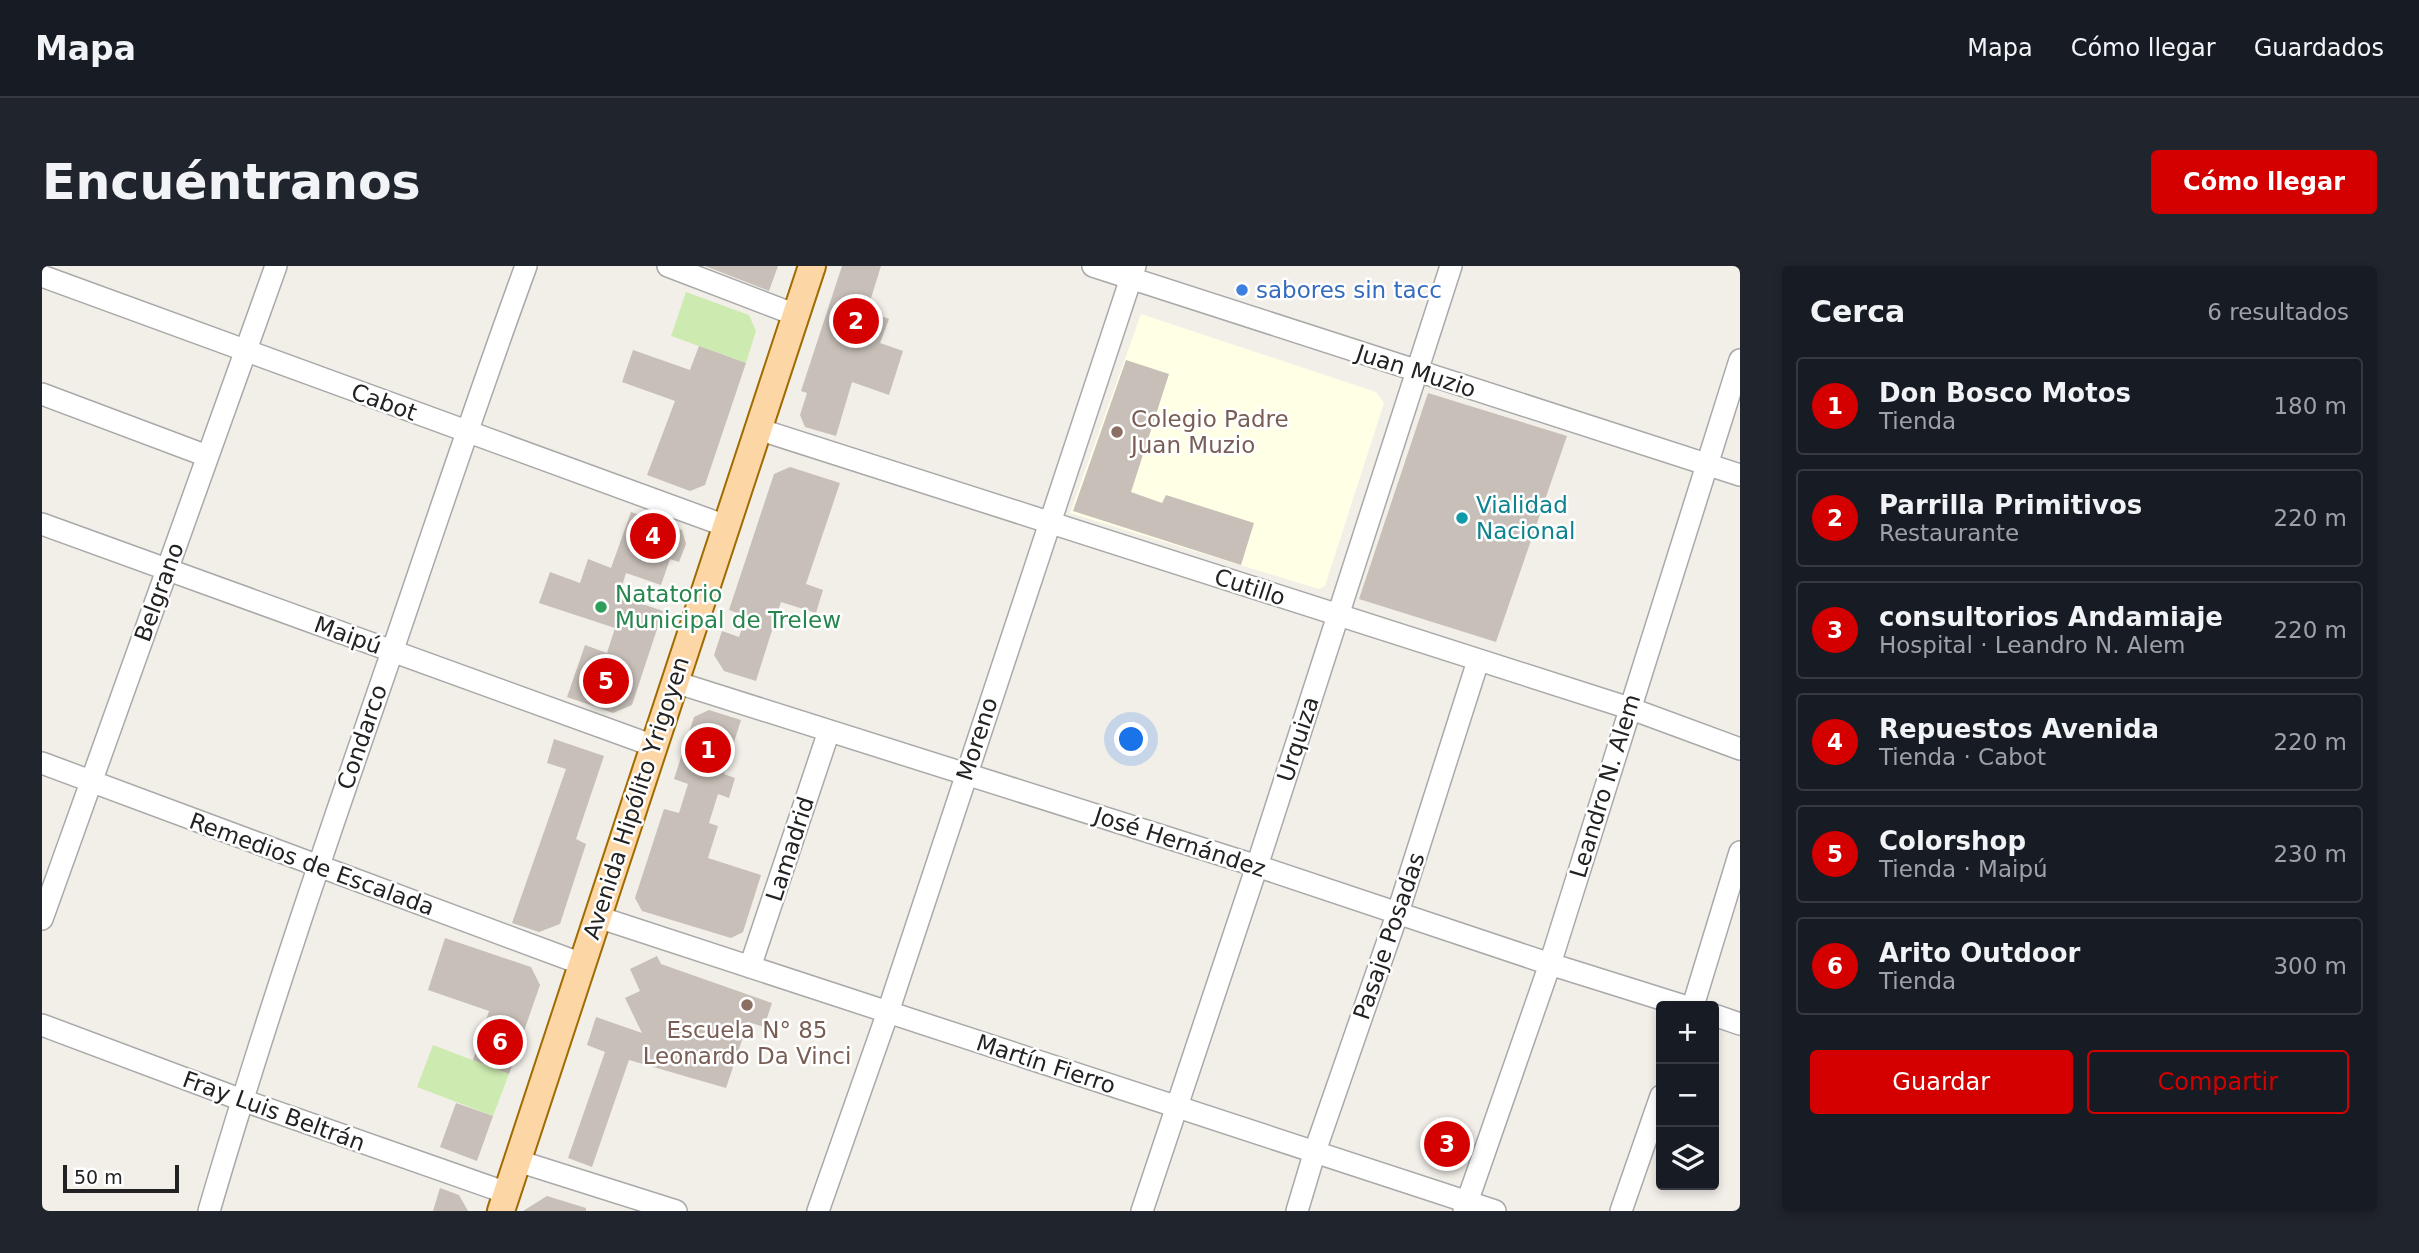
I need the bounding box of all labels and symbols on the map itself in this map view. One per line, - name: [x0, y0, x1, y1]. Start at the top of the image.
- place label: sabores sin tacc: [1256, 277, 1442, 303]
- marker: sabores sin tacc: [1234, 282, 1250, 298]
- pin: 2: [833, 295, 879, 347]
- street label: Juan Muzio: [1351, 339, 1479, 403]
- street label: Cabot: [348, 378, 420, 426]
- place label: Colegio Padre Juan Muzio: [1129, 406, 1289, 458]
- marker: Colegio Padre Juan Muzio: [1109, 424, 1125, 440]
- place label: Vialidad Nacional: [1476, 492, 1575, 544]
- pin: 4: [630, 510, 676, 562]
- marker: Vialidad Nacional: [1454, 510, 1470, 526]
- street label: Belgrano: [129, 539, 189, 645]
- street label: Cutillo: [1211, 563, 1289, 611]
- place label: Natatorio Municipal de Trelew: [615, 581, 841, 633]
- marker: Natatorio Municipal de Trelew: [593, 599, 609, 615]
- street label: Maipú: [311, 611, 385, 659]
- street label: Avenida Hipólito Yrigoyen: [578, 653, 694, 943]
- pin: 5: [583, 655, 629, 707]
- street label: Condarco: [332, 681, 392, 793]
- street label: Leandro N. Alem: [1565, 691, 1645, 881]
- street label: Urquiza: [1272, 693, 1324, 785]
- street label: Moreno: [951, 694, 1003, 784]
- your location: [1114, 722, 1148, 756]
- pin: 1: [685, 724, 731, 776]
- street label: Lamadrid: [761, 793, 819, 905]
- street label: José Hernández: [1089, 801, 1269, 882]
- street label: Remedios de Escalada: [186, 808, 438, 920]
- street label: Pasaje Posadas: [1348, 849, 1430, 1023]
- marker: Escuela N° 85 Leonardo Da Vinci: [739, 997, 755, 1013]
- pin: 6: [477, 1016, 523, 1068]
- place label: Escuela N° 85 Leonardo Da Vinci: [643, 1017, 851, 1069]
- street label: Martín Fierro: [973, 1029, 1119, 1099]
- street label: Fray Luis Beltrán: [179, 1066, 369, 1156]
- pin: 3: [1424, 1118, 1470, 1170]
- scale bar: [63, 1162, 178, 1194]

